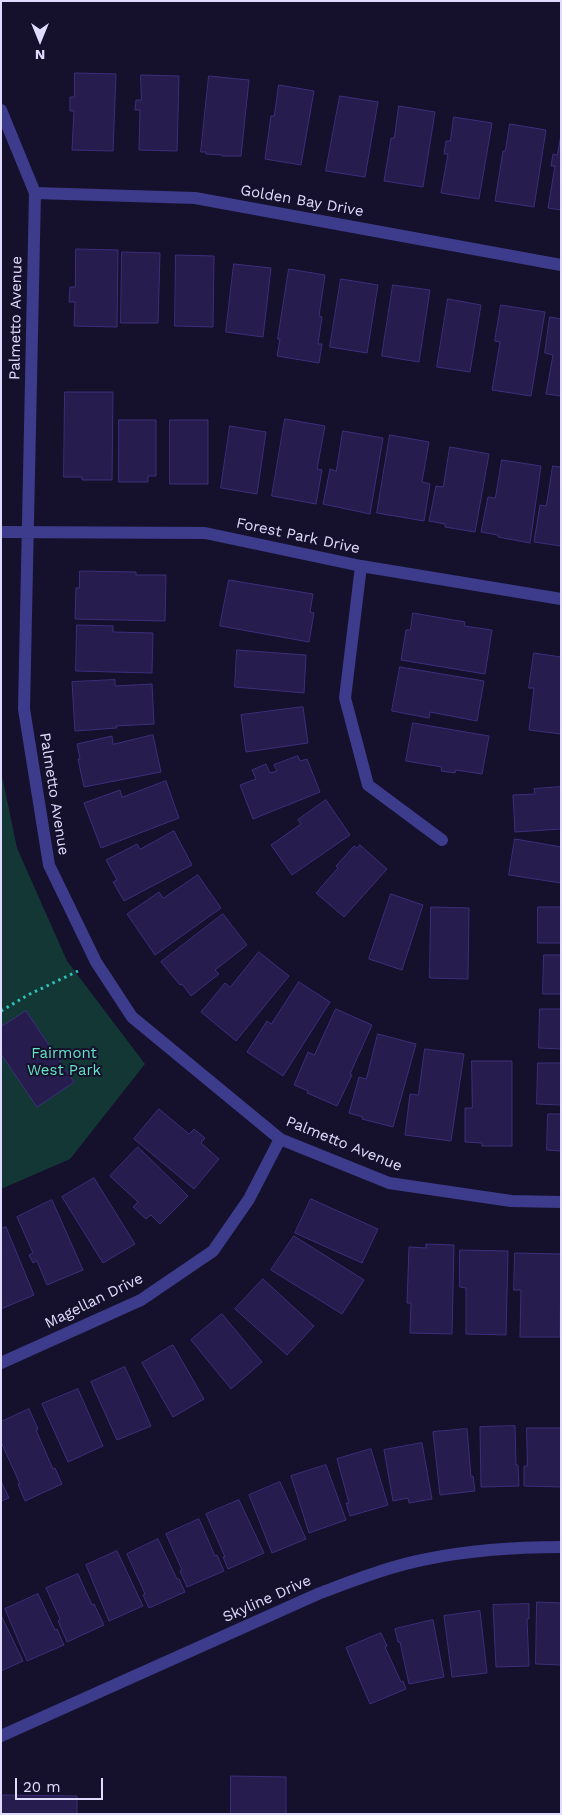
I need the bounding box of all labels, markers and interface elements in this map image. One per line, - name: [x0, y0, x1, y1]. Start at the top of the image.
- north arrow: [15, 15, 65, 65]
- text: N: [35, 47, 45, 63]
- street label: Golden Bay Drive: [239, 181, 365, 221]
- street label: Palmetto Avenue: [6, 256, 26, 380]
- street label: Forest Park Drive: [235, 514, 361, 558]
- street label: Palmetto Avenue: [35, 731, 73, 857]
- park label: Fairmont West Park: [27, 1045, 101, 1080]
- street label: Palmetto Avenue: [283, 1112, 405, 1176]
- street label: Magellan Drive: [42, 1269, 146, 1333]
- street label: Skyline Drive: [220, 1571, 314, 1627]
- scale bar: [18, 1768, 105, 1800]
- text: 20 m: [23, 1778, 61, 1796]

